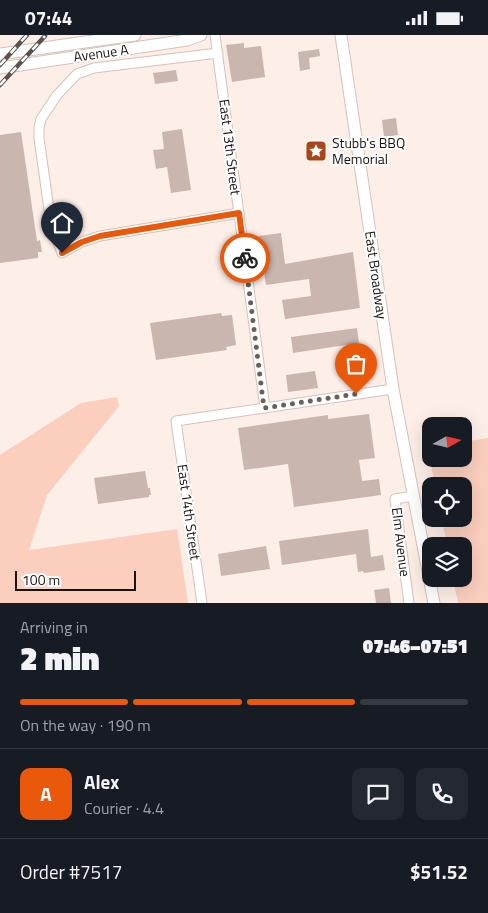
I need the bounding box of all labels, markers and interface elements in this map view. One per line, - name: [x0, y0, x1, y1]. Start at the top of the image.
- text: 07:44: [25, 3, 72, 32]
- street label: Avenue A: [72, 38, 130, 67]
- street label: East 13th Street: [214, 98, 247, 196]
- place label: Stubb's BBQ Memorial: [332, 132, 405, 169]
- place icon: Stubb's BBQ Memorial: [304, 139, 328, 163]
- pin: [41, 202, 83, 253]
- icon: home: [48, 209, 76, 237]
- street label: East Broadway: [360, 230, 393, 321]
- courier: [220, 233, 270, 283]
- icon: bike: [231, 244, 259, 272]
- pin: [335, 343, 377, 394]
- icon: bag: [342, 350, 370, 378]
- north arrow: [422, 417, 472, 467]
- map controls: [422, 417, 472, 587]
- street label: East 14th Street: [172, 463, 207, 561]
- button: locate: [422, 477, 472, 527]
- street label: Elm Avenue: [387, 506, 416, 578]
- button: layers: [422, 537, 472, 587]
- scale bar: [15, 568, 136, 591]
- text: 100 m: [22, 569, 60, 590]
- text: Arriving in: [20, 615, 88, 639]
- text: 07:46–07:51: [363, 631, 468, 660]
- text: 2 min: [20, 634, 100, 682]
- text: On the way · 190 m: [20, 713, 151, 737]
- text: Alex: [84, 767, 119, 796]
- button: chat: [352, 768, 404, 820]
- button: phone: [416, 768, 468, 820]
- text: A: [40, 779, 52, 808]
- text: Courier · 4.4: [84, 796, 164, 820]
- text: Order #7517: [20, 857, 122, 886]
- text: $51.52: [410, 857, 468, 886]

